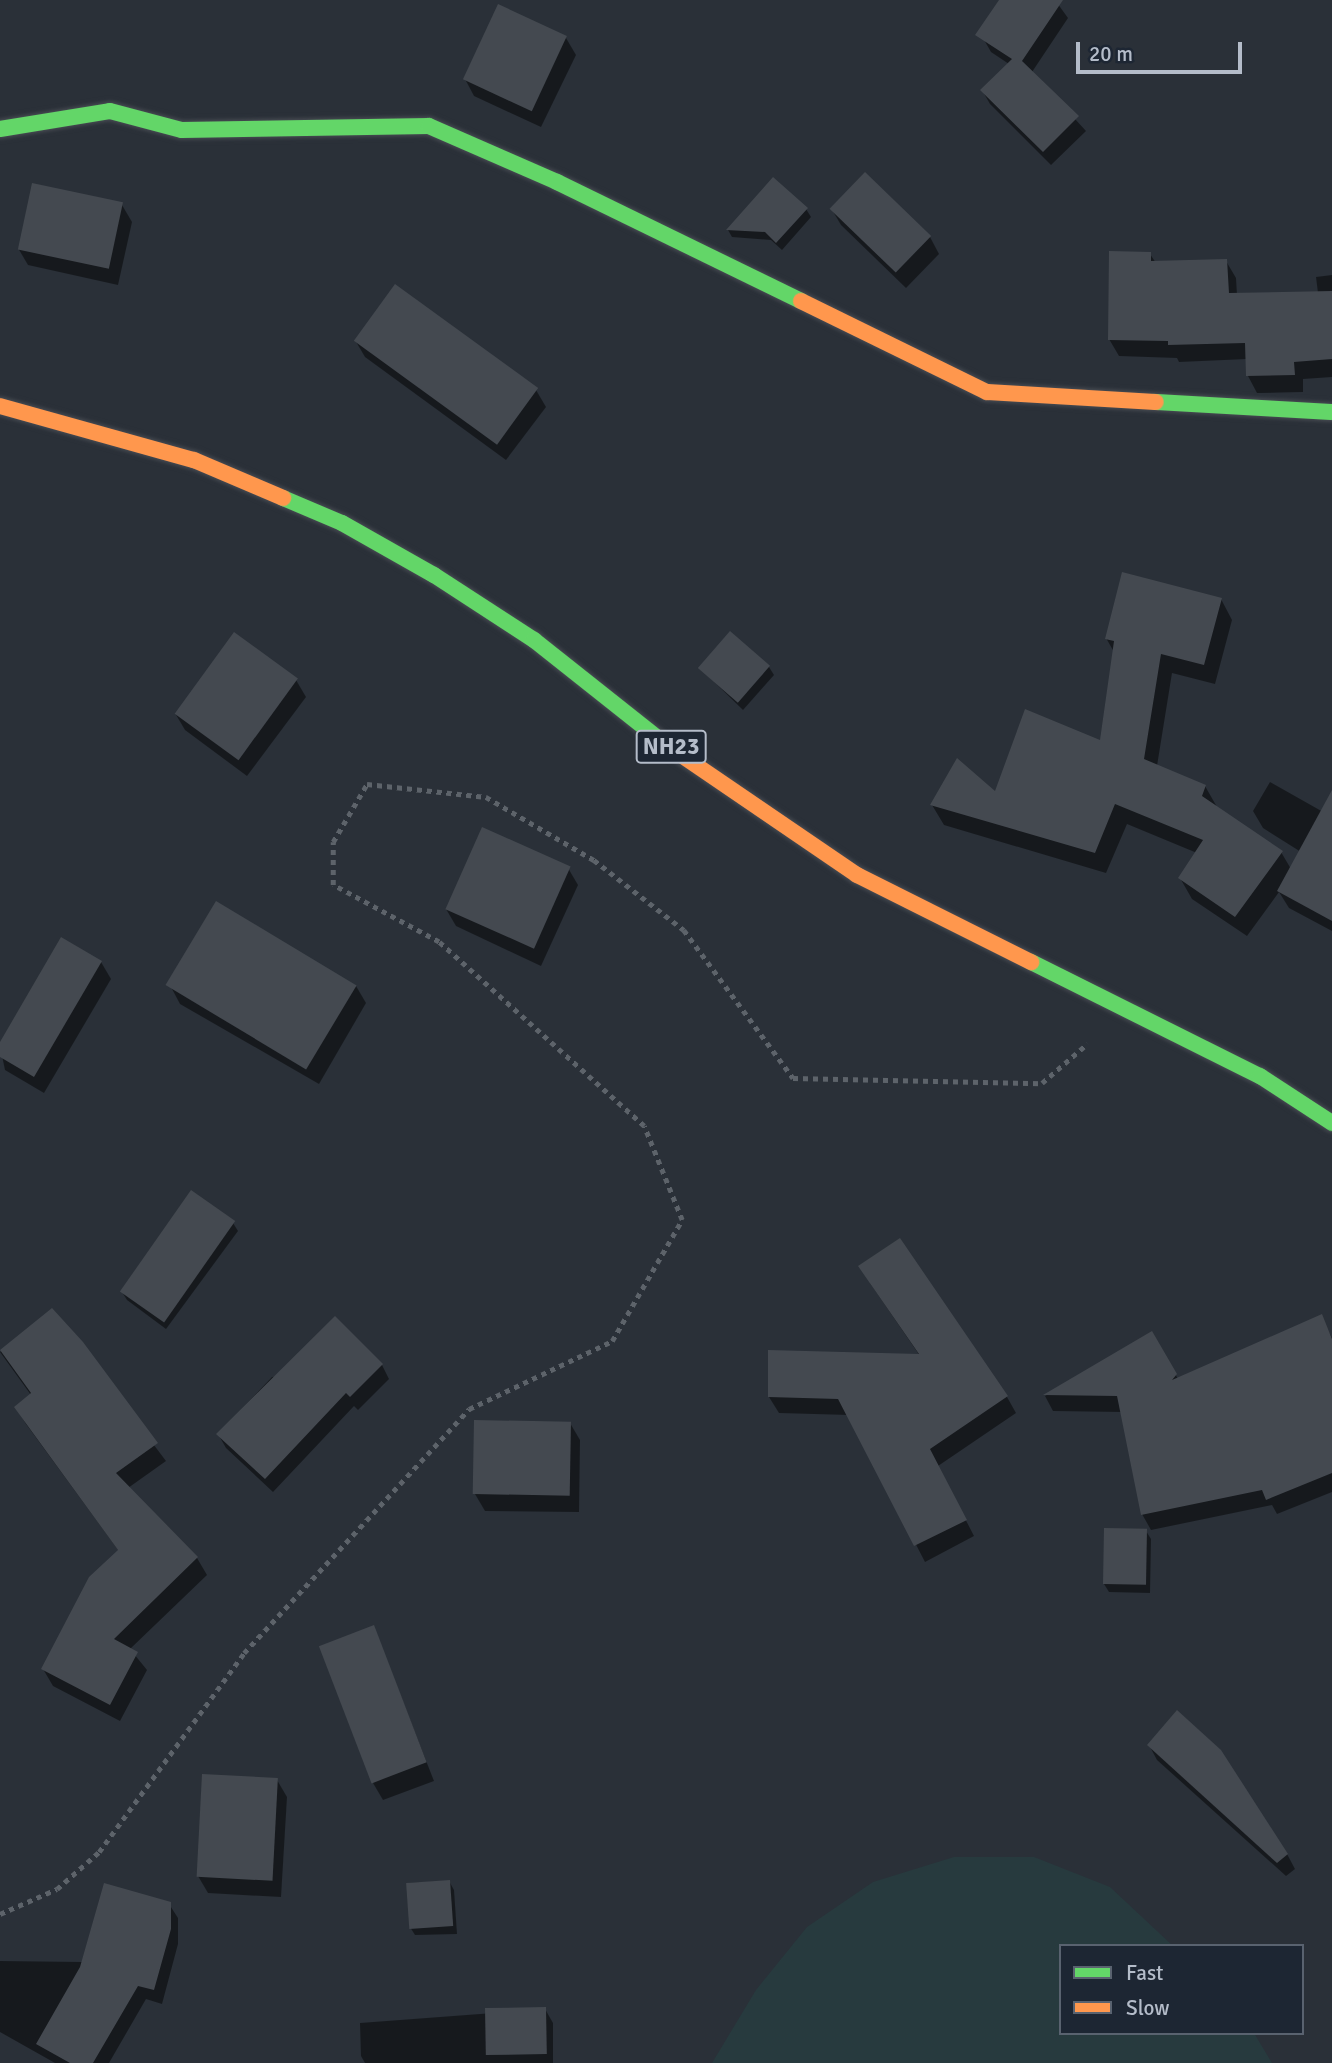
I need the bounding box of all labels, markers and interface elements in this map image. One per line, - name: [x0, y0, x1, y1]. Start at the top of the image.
- scale bar: [1080, 28, 1246, 72]
- text: 20 m: [1089, 41, 1133, 67]
- road number: NH23: [634, 727, 708, 766]
- legend: [1059, 1944, 1304, 2035]
- text: Fast: [1126, 1960, 1163, 1986]
- text: Slow: [1126, 1995, 1170, 2021]

